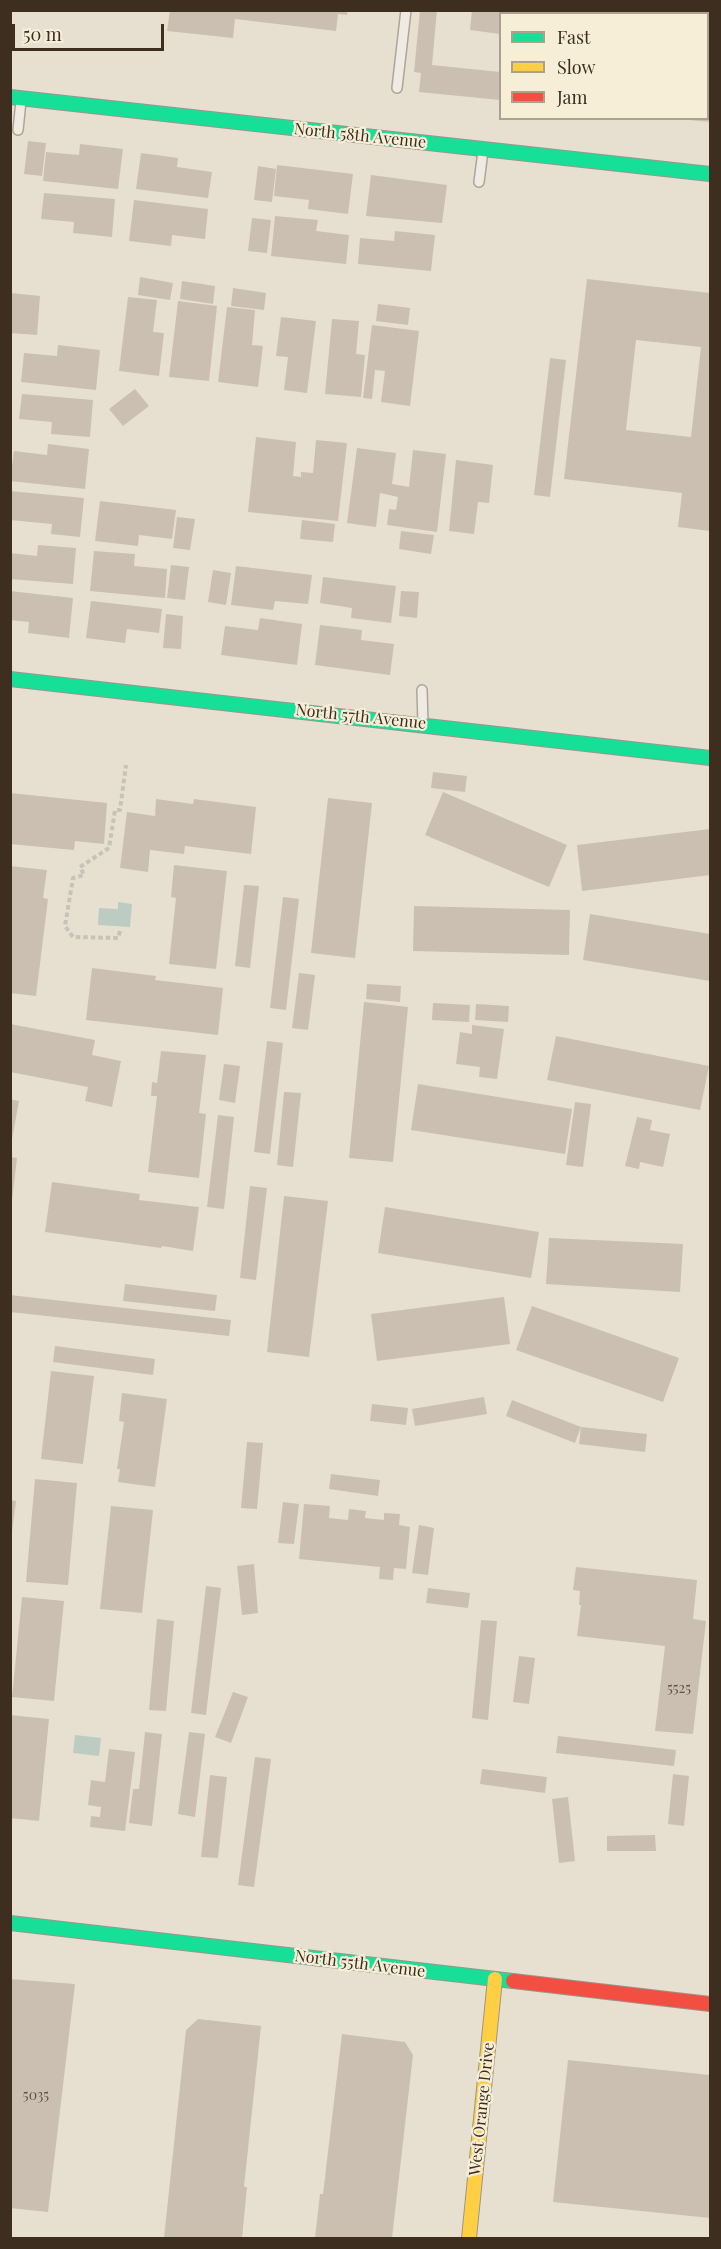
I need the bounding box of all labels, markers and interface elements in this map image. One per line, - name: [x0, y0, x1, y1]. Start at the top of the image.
- scale bar: [15, 12, 166, 50]
- legend: [499, 12, 709, 120]
- text: 50 m: [23, 22, 62, 46]
- text: Fast: [557, 25, 590, 49]
- text: Slow: [557, 55, 595, 79]
- text: Jam: [557, 85, 587, 109]
- street label: North 58th Avenue: [293, 120, 427, 152]
- street label: North 57th Avenue: [295, 701, 427, 733]
- house number: 5525: [667, 1681, 691, 1697]
- street label: North 55th Avenue: [294, 1946, 426, 1982]
- street label: West Orange Drive: [465, 2041, 499, 2177]
- house number: 5035: [23, 2088, 49, 2104]

